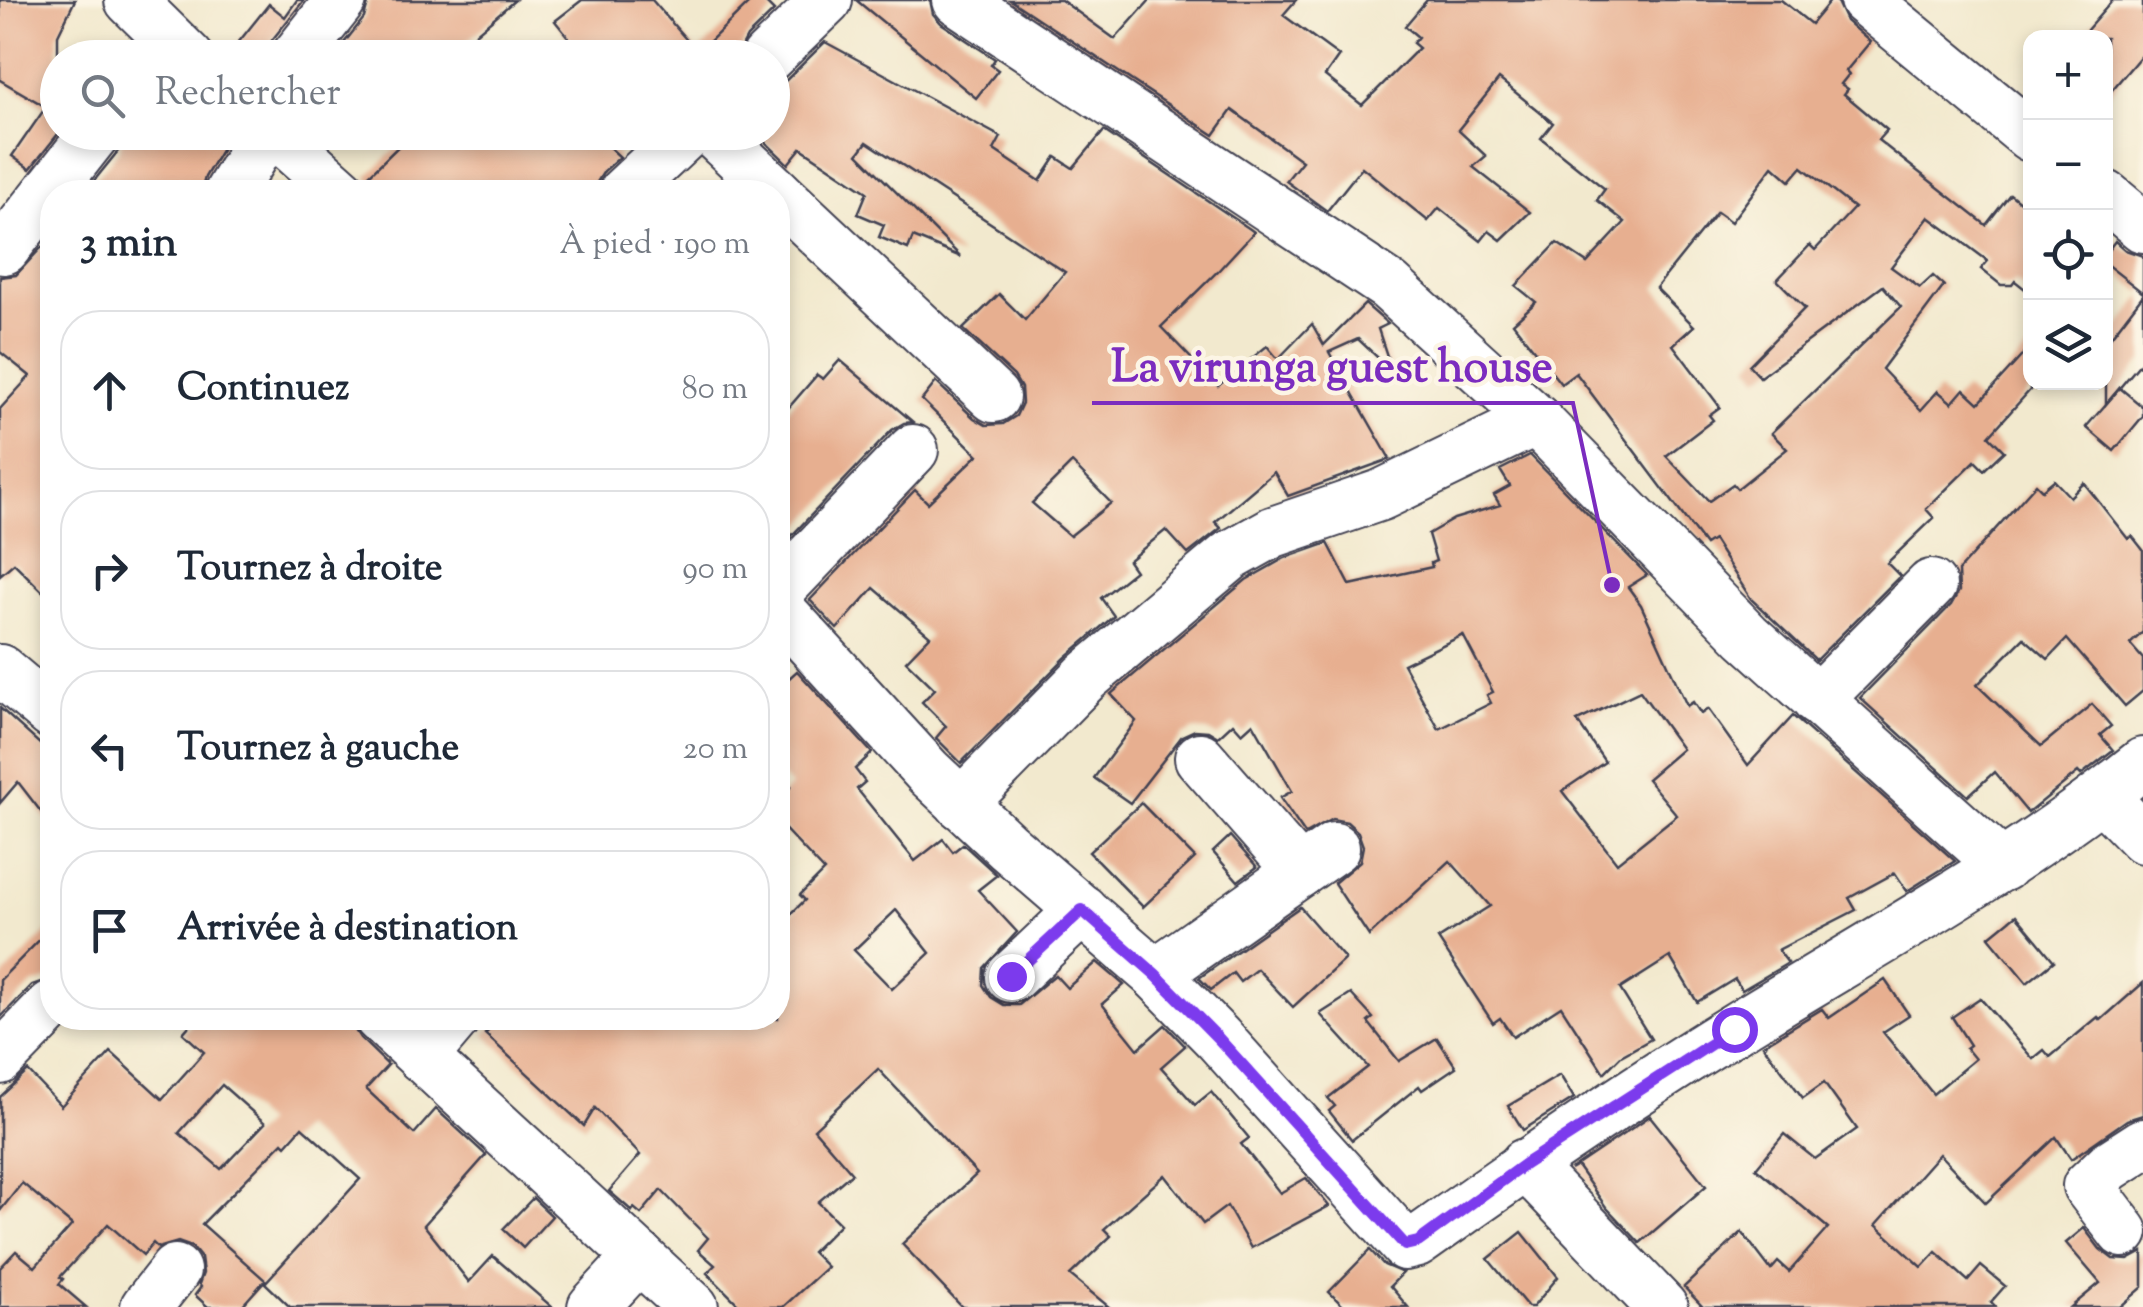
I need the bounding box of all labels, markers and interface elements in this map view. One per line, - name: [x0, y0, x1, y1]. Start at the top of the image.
- map controls: [2023, 30, 2113, 390]
- button: +: [2023, 30, 2113, 120]
- search box: [40, 40, 790, 150]
- icon: search: [75, 68, 130, 123]
- text: Rechercher: [155, 68, 341, 122]
- button: −: [2023, 120, 2113, 210]
- button: locate: [2023, 210, 2113, 300]
- text: 3 min: [80, 215, 177, 275]
- text: À pied · 190 m: [560, 222, 750, 268]
- button: layers: [2023, 300, 2113, 390]
- callout: La virunga guest house: [1092, 328, 1573, 403]
- text: La virunga guest house: [1111, 338, 1553, 403]
- icon: ahead: [82, 363, 137, 418]
- text: Continuez: [177, 363, 349, 417]
- text: 80 m: [682, 367, 748, 413]
- icon: right: [82, 543, 137, 598]
- text: Tournez à droite: [177, 543, 443, 597]
- text: 90 m: [682, 547, 748, 593]
- icon: left: [82, 723, 137, 778]
- text: Tournez à gauche: [177, 723, 459, 777]
- text: 20 m: [683, 727, 748, 773]
- icon: arrive: [82, 903, 137, 958]
- text: Arrivée à destination: [177, 903, 518, 957]
- route end: [989, 954, 1035, 1000]
- route start: [1712, 1007, 1758, 1053]

